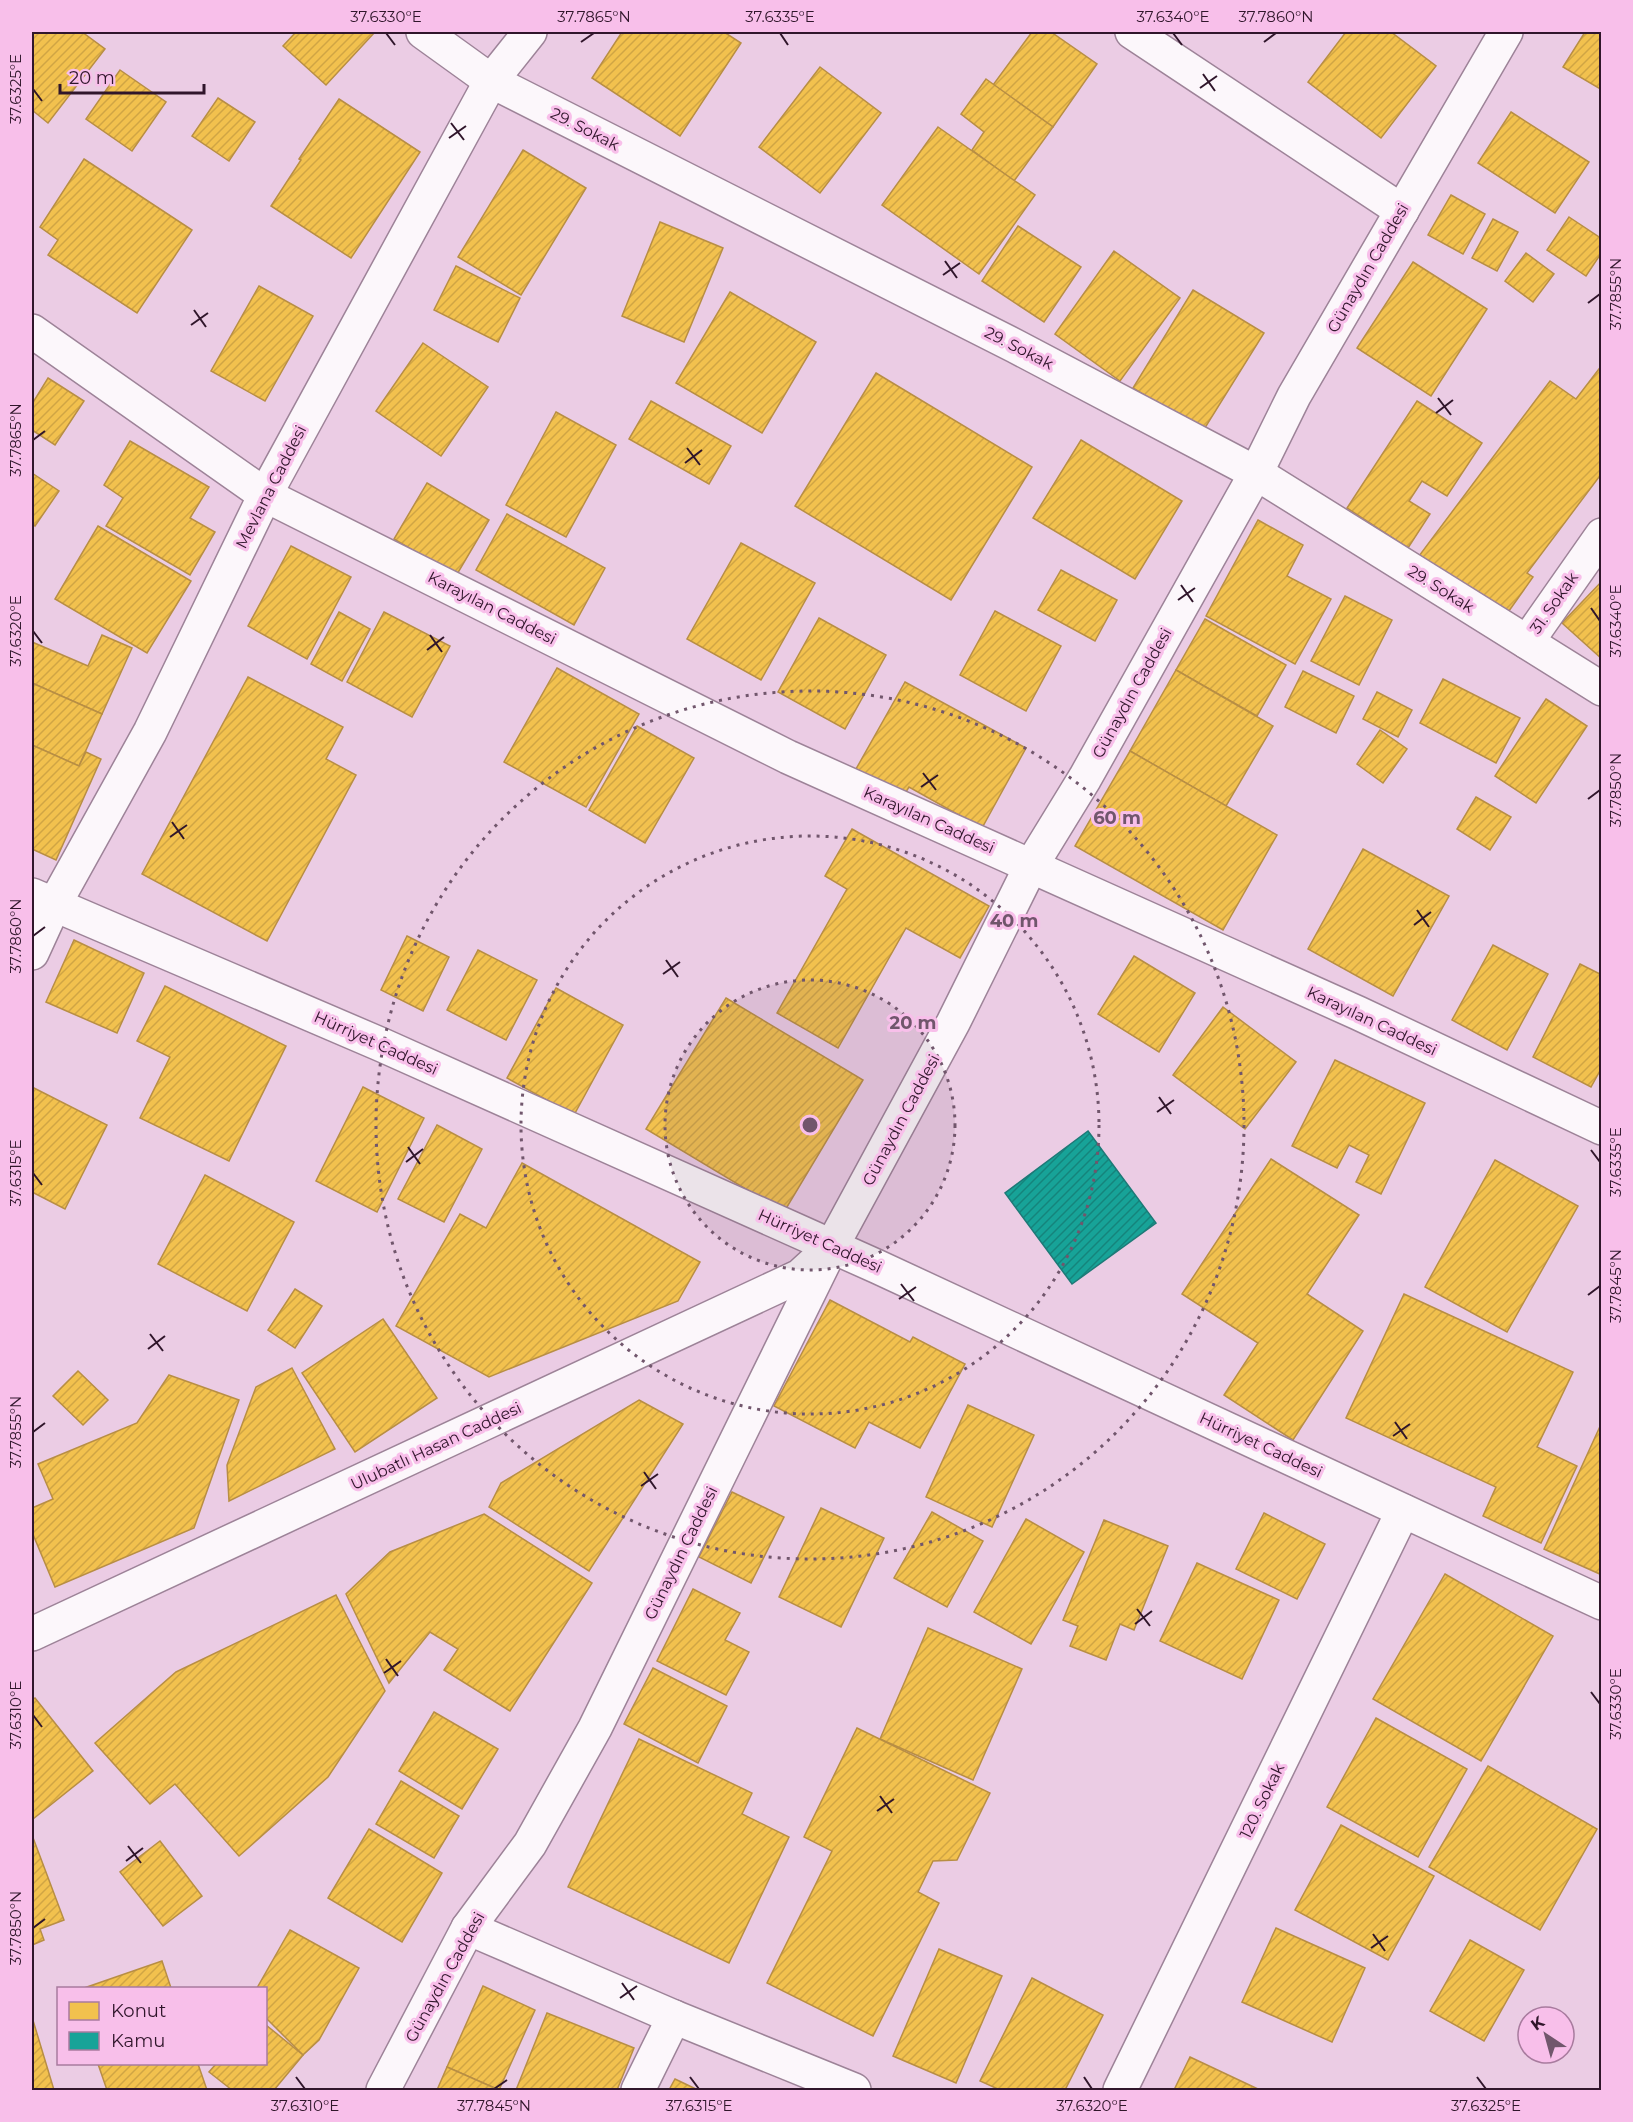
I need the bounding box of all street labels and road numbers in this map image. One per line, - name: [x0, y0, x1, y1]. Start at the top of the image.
- street label: 29. Sokak: [547, 104, 623, 155]
- street label: Günaydın Caddesi: [1323, 200, 1413, 336]
- street label: 29. Sokak: [981, 323, 1057, 374]
- street label: Mevlana Caddesi: [232, 422, 310, 552]
- street label: 29. Sokak: [1404, 561, 1478, 617]
- street label: Karayılan Caddesi: [425, 567, 559, 649]
- street label: 31. Sokak: [1526, 568, 1582, 637]
- street label: Günaydın Caddesi: [1088, 625, 1176, 761]
- street label: Karayılan Caddesi: [861, 783, 997, 857]
- street label: Karayılan Caddesi: [1304, 983, 1440, 1059]
- street label: Hürriyet Caddesi: [311, 1007, 441, 1079]
- street label: Günaydın Caddesi: [858, 1051, 944, 1189]
- street label: Hürriyet Caddesi: [755, 1205, 885, 1277]
- street label: Ulubatlı Hasan Caddesi: [348, 1398, 524, 1494]
- street label: Hürriyet Caddesi: [1196, 1408, 1326, 1482]
- street label: Günaydın Caddesi: [641, 1483, 721, 1623]
- street label: 120. Sokak: [1236, 1760, 1289, 1842]
- street label: Günaydın Caddesi: [401, 1909, 489, 2045]

